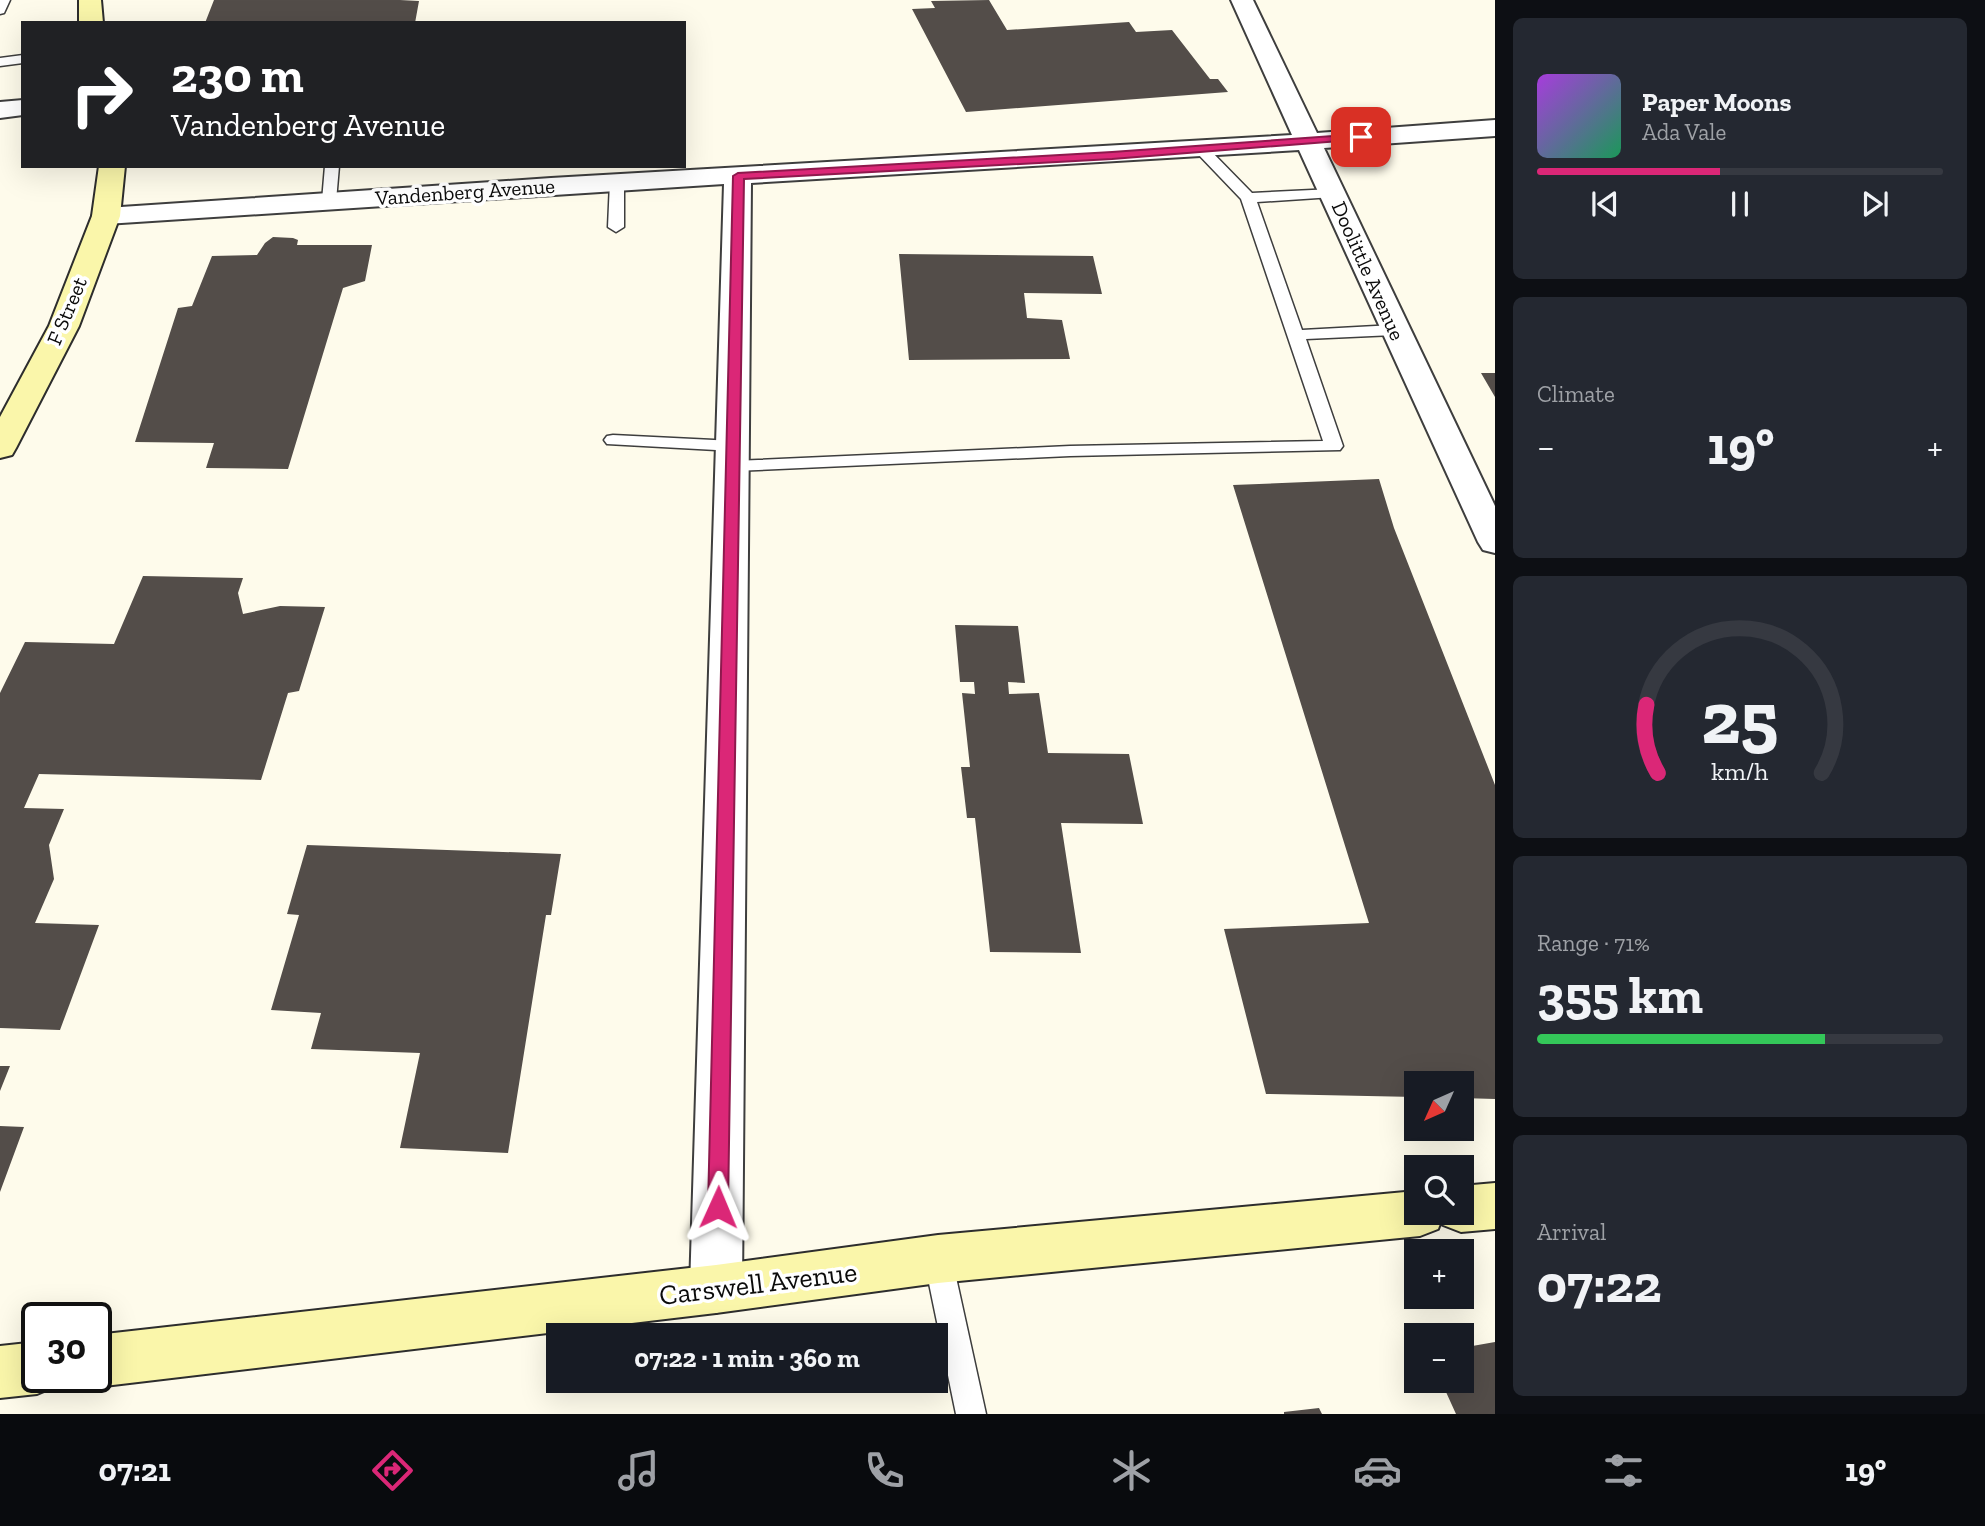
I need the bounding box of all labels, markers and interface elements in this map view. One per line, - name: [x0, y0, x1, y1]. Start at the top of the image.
- text: 230 m: [171, 46, 304, 105]
- icon: right: [56, 49, 147, 140]
- text: Paper Moons: [1642, 86, 1791, 118]
- text: Vandenberg Avenue: [171, 106, 445, 144]
- pin: [1331, 107, 1391, 167]
- icon: arrive: [1342, 118, 1380, 156]
- text: Ada Vale: [1642, 118, 1726, 146]
- street label: Vandenberg Avenue: [373, 173, 556, 210]
- icon: previous: [1586, 185, 1624, 223]
- icon: pause: [1721, 185, 1759, 223]
- icon: next: [1856, 185, 1894, 223]
- street label: Doolittle Avenue: [1327, 197, 1410, 344]
- street label: F Street: [41, 273, 92, 349]
- text: Climate: [1537, 380, 1615, 408]
- text: 19°: [1707, 415, 1774, 477]
- text: −: [1537, 424, 1555, 470]
- text: +: [1927, 424, 1943, 470]
- text: 25: [1701, 674, 1779, 762]
- text: km/h: [1711, 756, 1769, 786]
- text: Range · 71%: [1537, 929, 1650, 957]
- text: 355 km: [1537, 964, 1703, 1026]
- north arrow: [1404, 1071, 1474, 1141]
- map controls: [1404, 1071, 1474, 1393]
- button: search: [1404, 1155, 1474, 1225]
- position arrow: [681, 1170, 755, 1244]
- text: Arrival: [1537, 1218, 1606, 1246]
- button: +: [1404, 1239, 1474, 1309]
- text: 07:22: [1537, 1253, 1661, 1315]
- street label: Carswell Avenue: [657, 1255, 859, 1312]
- speed limit sign: 30: [21, 1302, 112, 1393]
- button: −: [1404, 1323, 1474, 1393]
- text: 07:22 · 1 min · 360 m: [634, 1342, 860, 1374]
- icon: directions: [368, 1446, 417, 1495]
- icon: music: [614, 1446, 663, 1495]
- icon: phone: [860, 1446, 909, 1495]
- icon: climate: [1107, 1446, 1156, 1495]
- icon: car: [1353, 1446, 1402, 1495]
- icon: filters: [1599, 1446, 1648, 1495]
- text: 07:21: [99, 1451, 171, 1489]
- text: 19°: [1845, 1451, 1886, 1489]

